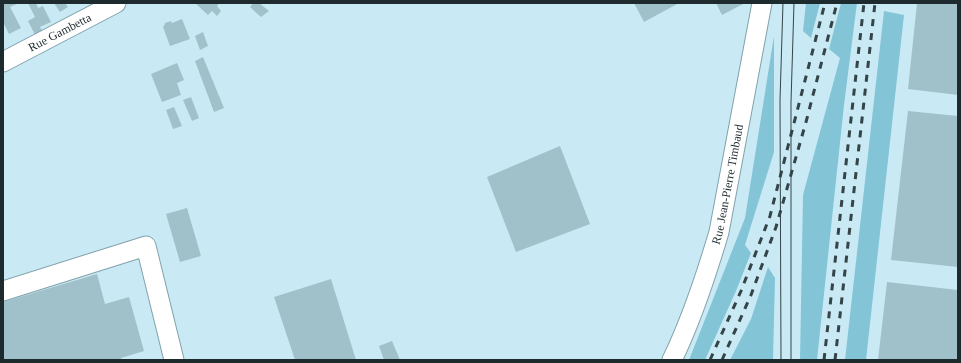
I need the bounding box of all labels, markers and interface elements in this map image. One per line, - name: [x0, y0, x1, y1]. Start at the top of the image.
- street label: Rue Gambetta: [26, 10, 94, 55]
- street label: Rue Jean-Pierre Timbaud: [709, 123, 746, 246]

